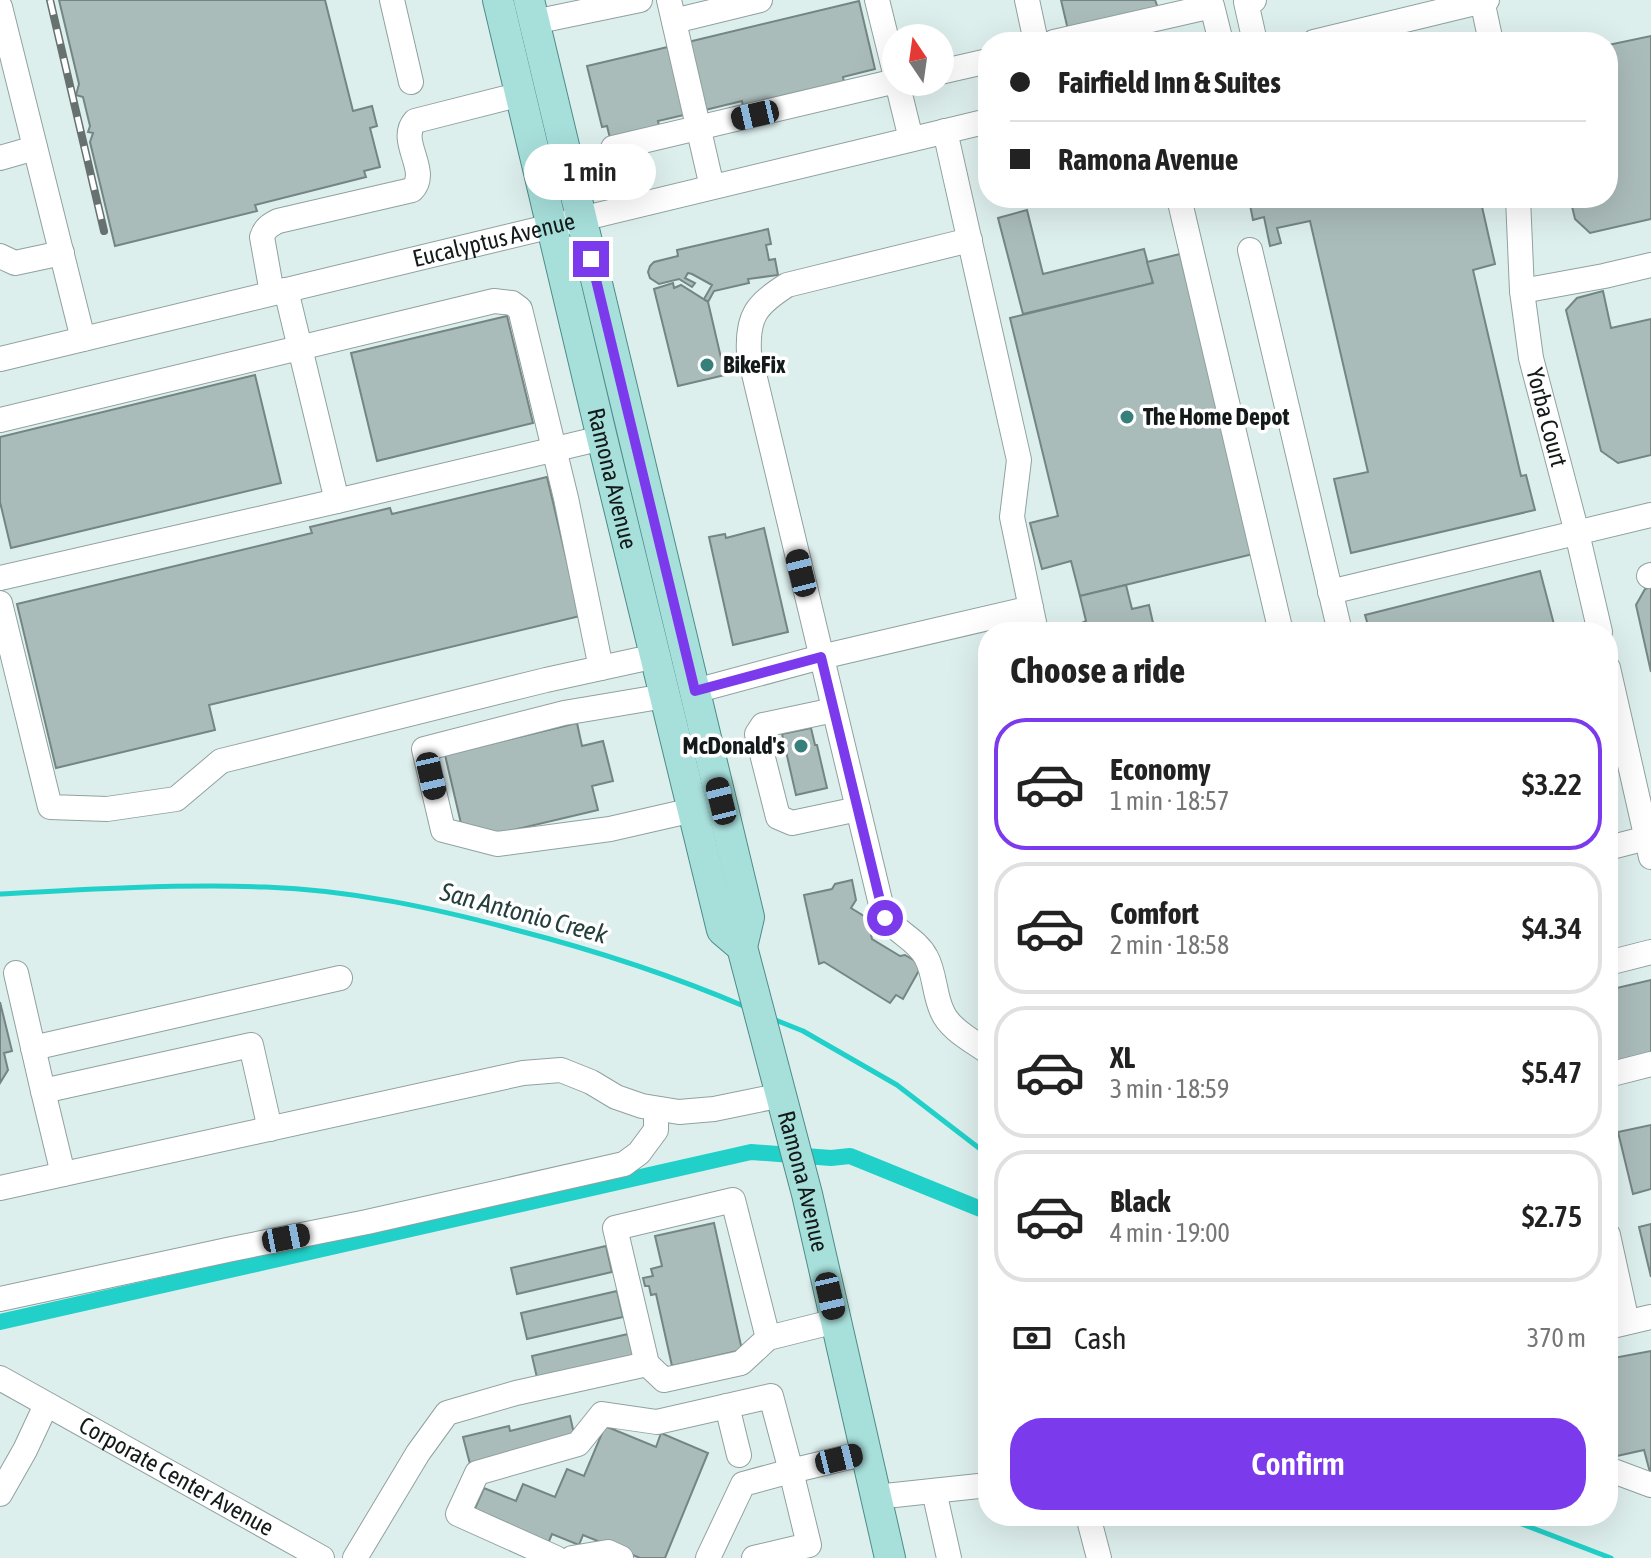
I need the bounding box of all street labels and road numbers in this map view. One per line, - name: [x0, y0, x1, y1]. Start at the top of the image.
- street label: Eucalyptus Avenue: [410, 207, 578, 272]
- street label: Yorba Court: [1521, 365, 1573, 469]
- street label: Ramona Avenue: [582, 405, 643, 552]
- street label: Ramona Avenue: [773, 1108, 834, 1254]
- street label: Corporate Center Avenue: [75, 1411, 278, 1541]

